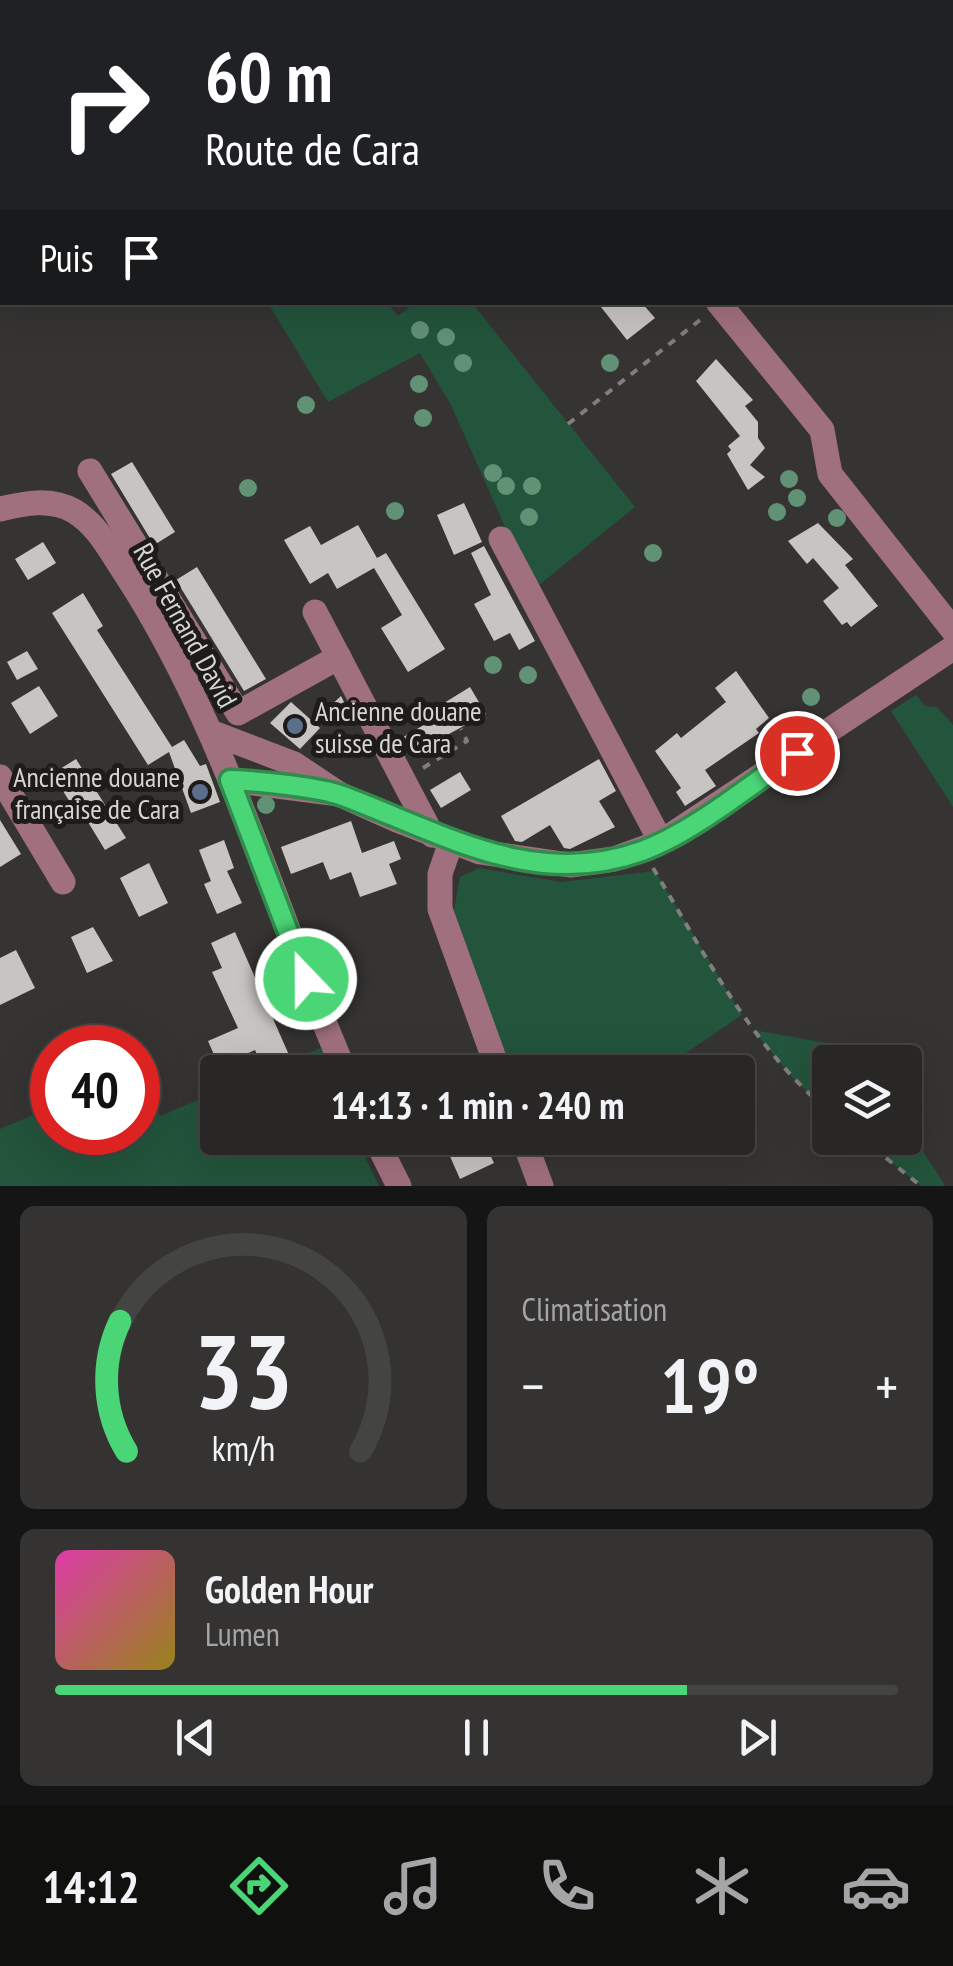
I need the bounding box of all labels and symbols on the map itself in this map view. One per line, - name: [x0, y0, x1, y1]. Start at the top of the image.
- street label: Rue Fernand David: [126, 536, 246, 714]
- place label: Ancienne douane suisse de Cara: [315, 692, 482, 761]
- pin: [755, 711, 840, 796]
- marker: Ancienne douane suisse de Cara: [284, 715, 306, 737]
- place label: Ancienne douane française de Cara: [13, 758, 180, 827]
- marker: Ancienne douane française de Cara: [189, 781, 211, 803]
- position arrow: [254, 927, 358, 1031]
- speed limit sign: 40: [30, 1025, 160, 1155]

